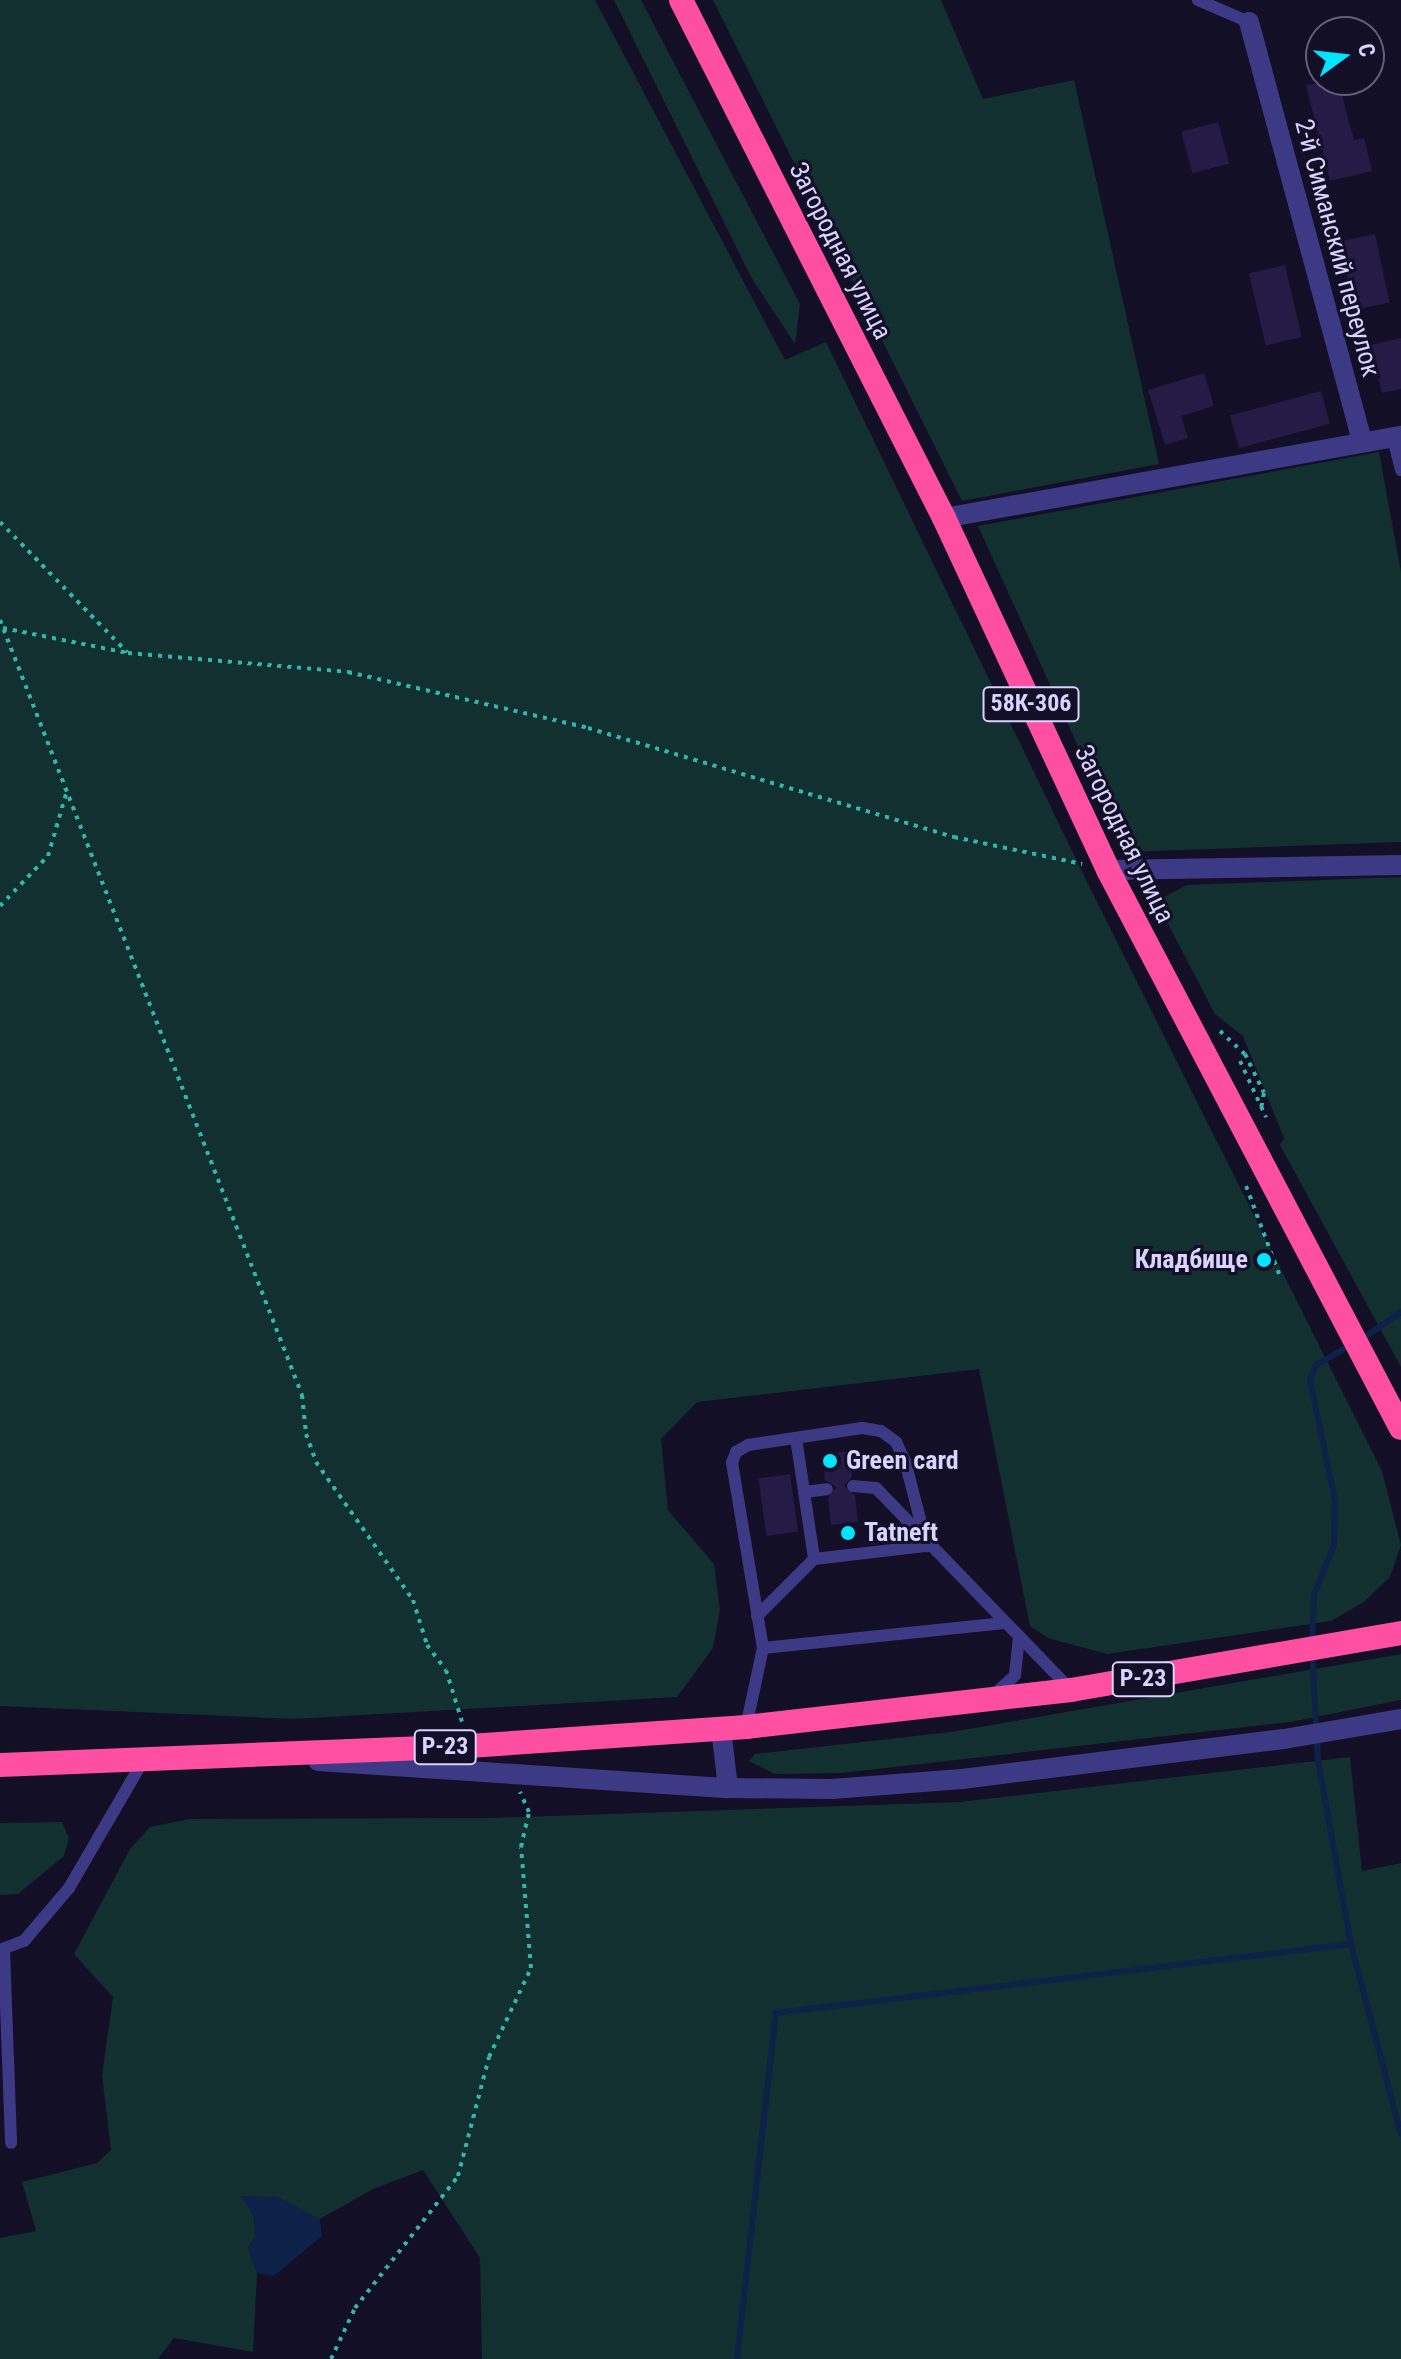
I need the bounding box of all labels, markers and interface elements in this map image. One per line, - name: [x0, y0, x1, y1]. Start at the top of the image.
- north arrow: [1305, 16, 1385, 96]
- text: С: [1353, 41, 1380, 59]
- street label: 2-й Симанский переулок: [1288, 116, 1386, 380]
- street label: Загородная улица: [782, 157, 898, 345]
- road number: 58К-306: [981, 684, 1081, 724]
- street label: Загородная улица: [1067, 740, 1181, 928]
- place label: Кладбище: [1135, 1244, 1248, 1276]
- marker: Кладбище: [1255, 1251, 1273, 1269]
- place label: Green card: [846, 1445, 959, 1477]
- marker: Green card: [821, 1452, 839, 1470]
- place label: Tatneft: [864, 1517, 938, 1549]
- marker: Tatneft: [839, 1524, 857, 1542]
- road number: Р-23: [1111, 1659, 1175, 1699]
- road number: Р-23: [413, 1727, 477, 1767]

